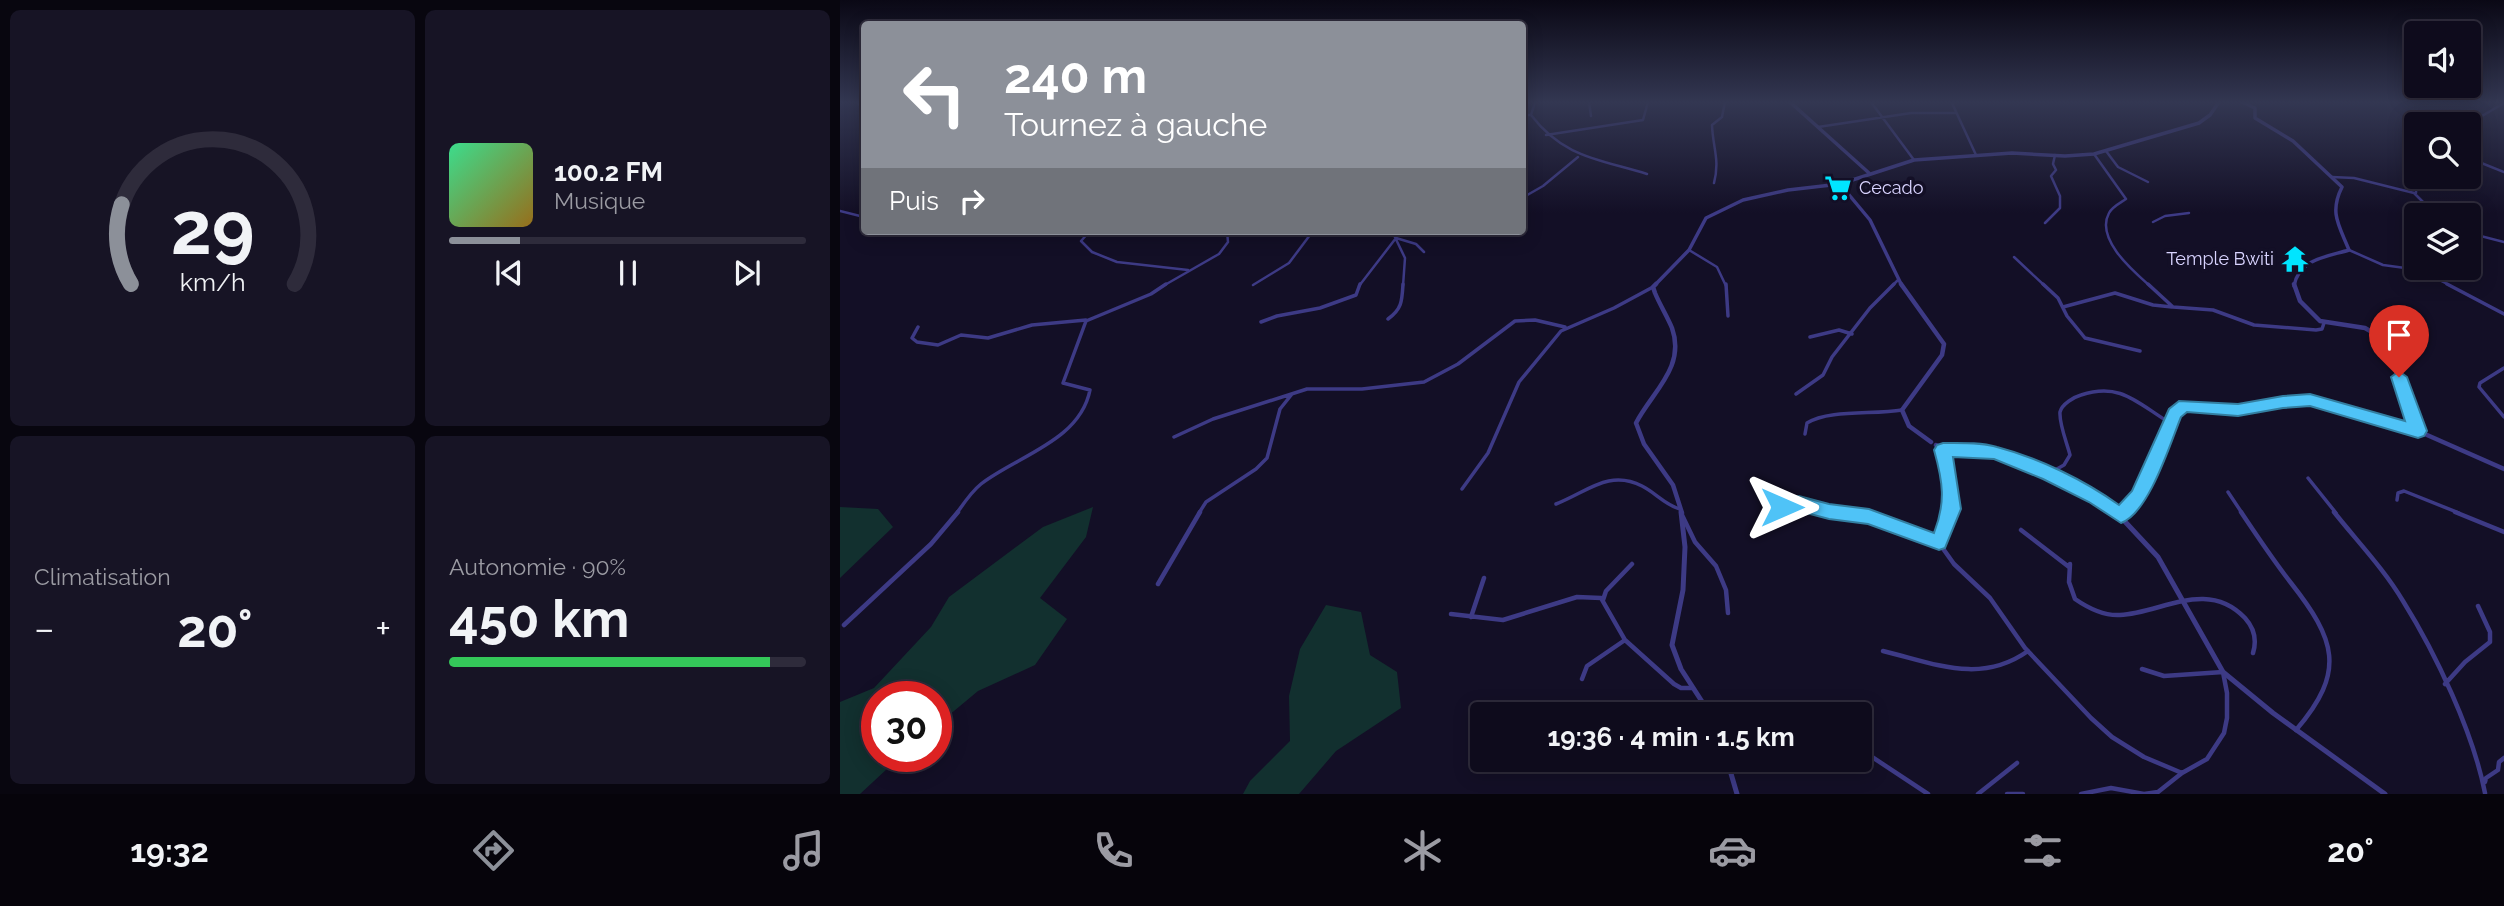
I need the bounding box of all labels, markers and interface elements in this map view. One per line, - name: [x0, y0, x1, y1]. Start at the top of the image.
- map controls: [2404, 21, 2481, 280]
- button: sound: [2404, 21, 2481, 98]
- text: 240 m: [1004, 47, 1147, 104]
- icon: left: [889, 49, 980, 140]
- text: Tournez à gauche: [1004, 106, 1267, 143]
- button: search: [2404, 112, 2481, 189]
- text: 100.2 FM: [554, 157, 663, 187]
- supermarket icon: Cecado: [1823, 173, 1853, 203]
- place label: Cecado: [1859, 177, 1924, 198]
- icon: right: [953, 182, 991, 220]
- text: 29: [171, 186, 254, 271]
- text: Puis: [889, 186, 939, 216]
- text: Musique: [554, 187, 645, 214]
- button: layers: [2404, 203, 2481, 280]
- temple icon: Temple Bwiti: [2280, 244, 2310, 274]
- place label: Temple Bwiti: [2166, 248, 2274, 269]
- icon: previous: [490, 254, 528, 292]
- icon: pause: [609, 254, 647, 292]
- icon: next: [728, 254, 766, 292]
- text: km/h: [180, 267, 245, 297]
- pin: [2369, 305, 2429, 377]
- icon: arrive: [2380, 316, 2418, 354]
- position arrow: [1745, 470, 1819, 544]
- text: Autonomie · 90%: [449, 553, 626, 580]
- text: Climatisation: [34, 563, 171, 590]
- text: 450 km: [449, 588, 629, 649]
- text: 20°: [177, 598, 253, 659]
- text: −: [34, 606, 54, 651]
- text: +: [375, 606, 391, 651]
- speed limit sign: 30: [861, 681, 952, 772]
- text: 19:36 · 4 min · 1.5 km: [1547, 722, 1795, 752]
- icon: directions: [469, 826, 518, 875]
- icon: music: [779, 826, 828, 875]
- icon: phone: [1089, 826, 1138, 875]
- icon: climate: [1398, 826, 1447, 875]
- icon: car: [1708, 826, 1757, 875]
- icon: filters: [2018, 826, 2067, 875]
- text: 19:32: [130, 832, 209, 869]
- text: 20°: [2327, 832, 2374, 869]

